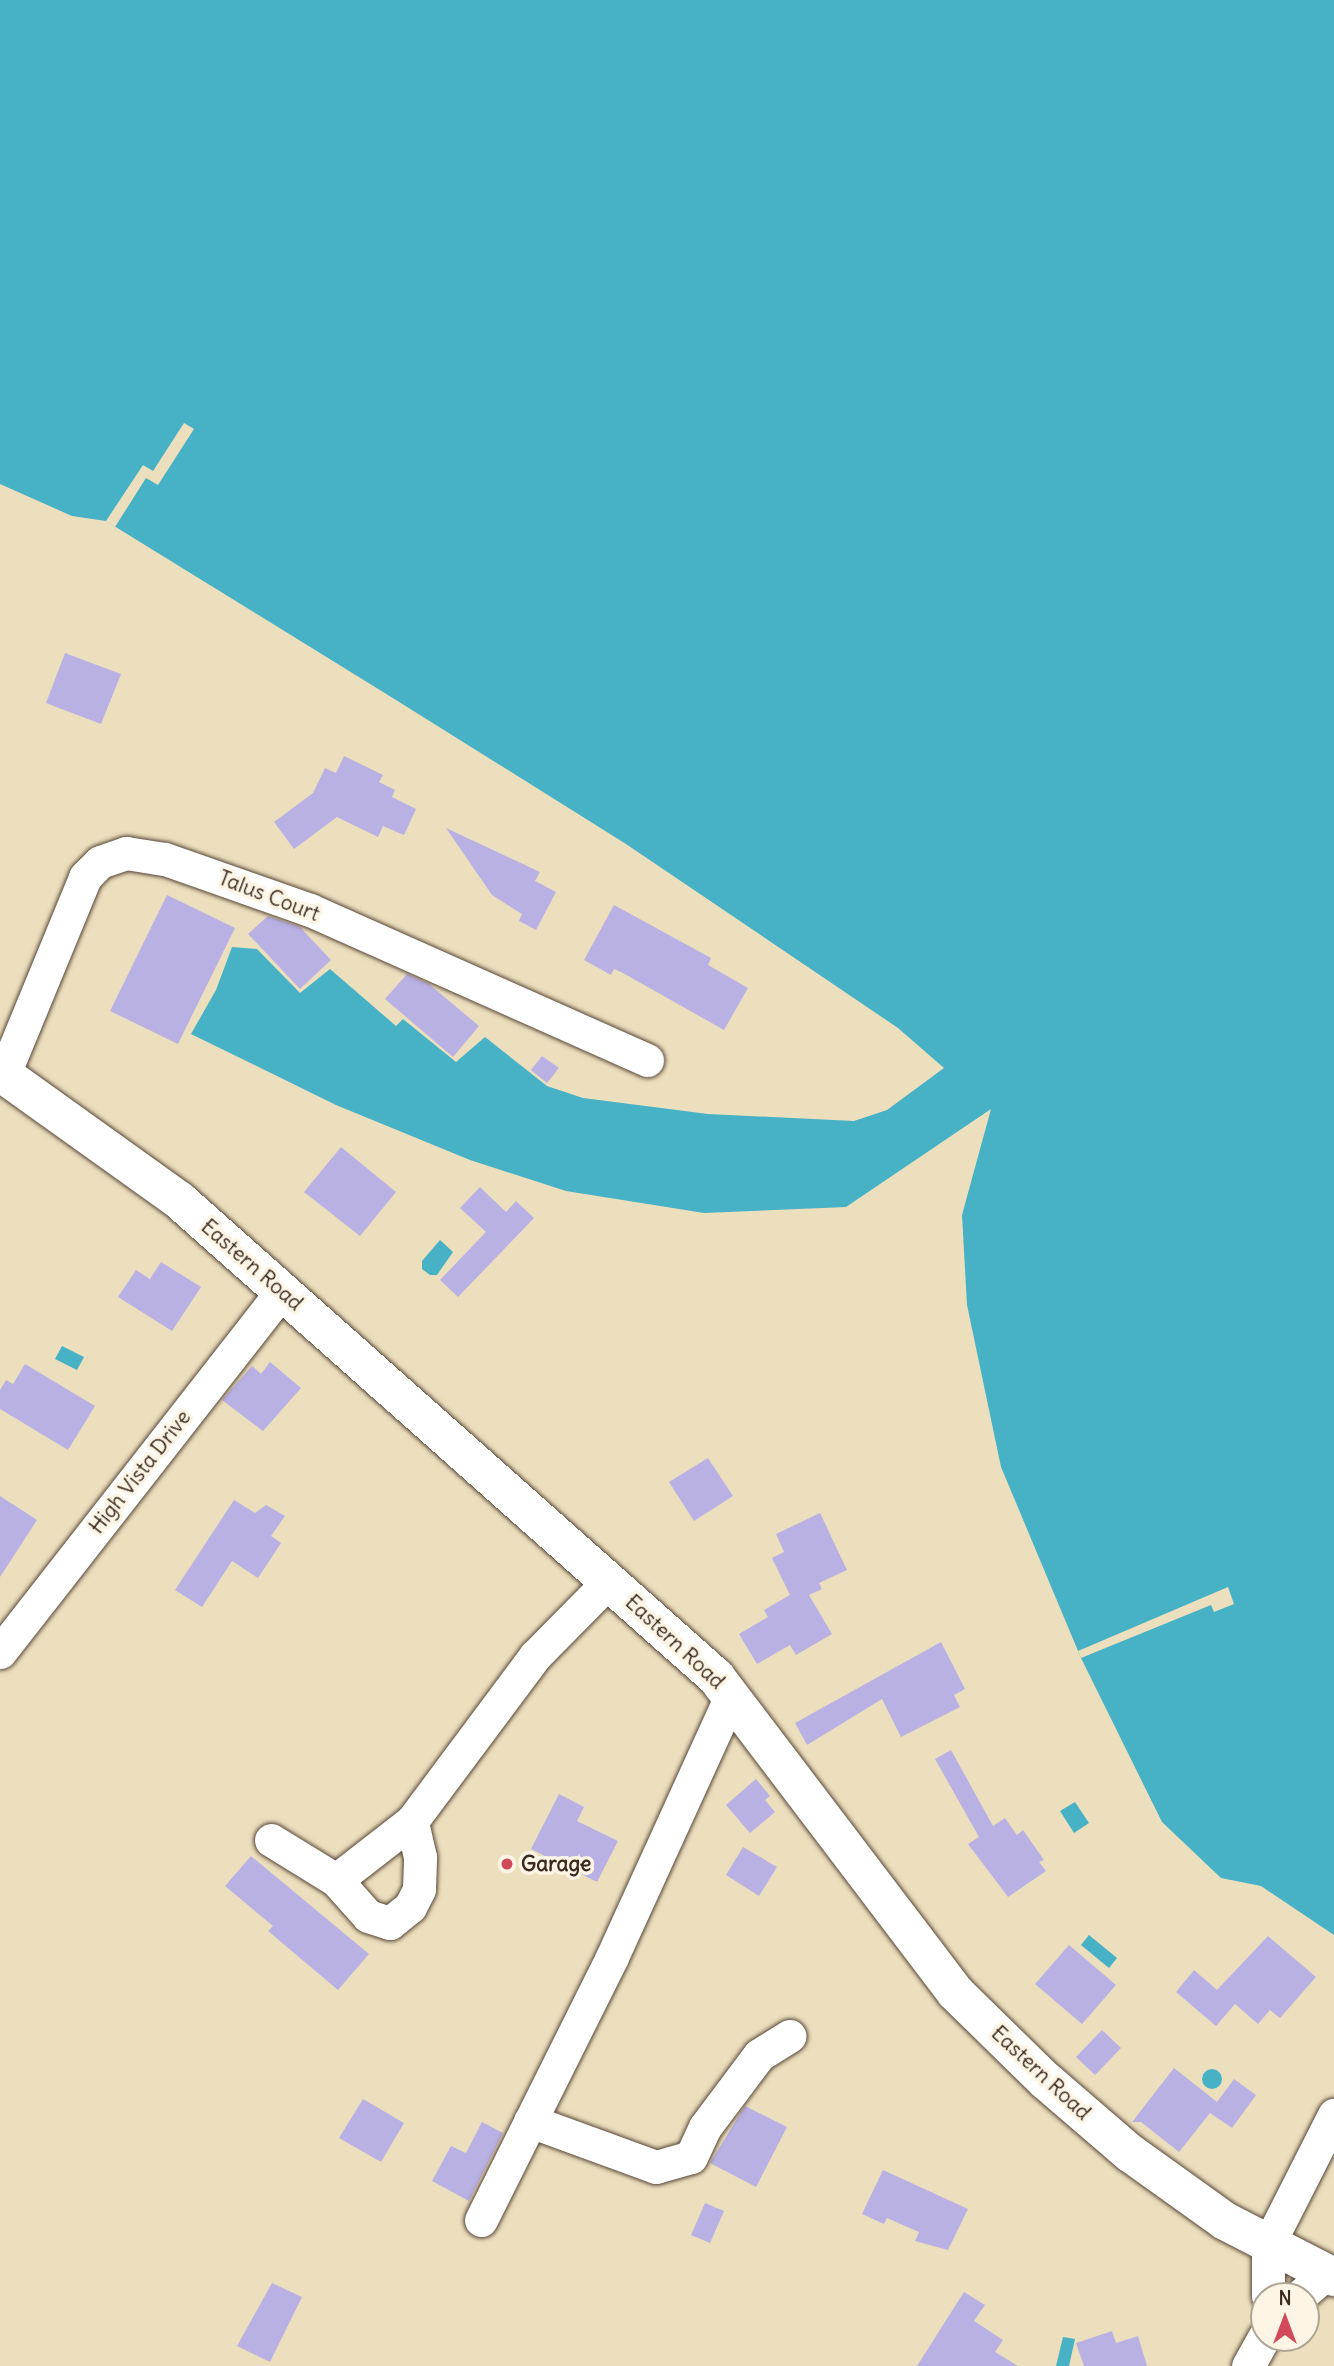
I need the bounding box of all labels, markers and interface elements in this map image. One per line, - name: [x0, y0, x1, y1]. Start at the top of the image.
- street label: Talus Court: [215, 865, 323, 927]
- street label: Eastern Road: [196, 1214, 308, 1316]
- street label: High Vista Drive: [84, 1405, 196, 1539]
- street label: Eastern Road: [620, 1590, 730, 1694]
- place label: Garage: [521, 1851, 591, 1877]
- marker: Garage: [499, 1856, 515, 1872]
- street label: Eastern Road: [986, 2021, 1096, 2125]
- north arrow: [1250, 2282, 1320, 2352]
- text: N: [1278, 2286, 1292, 2310]

